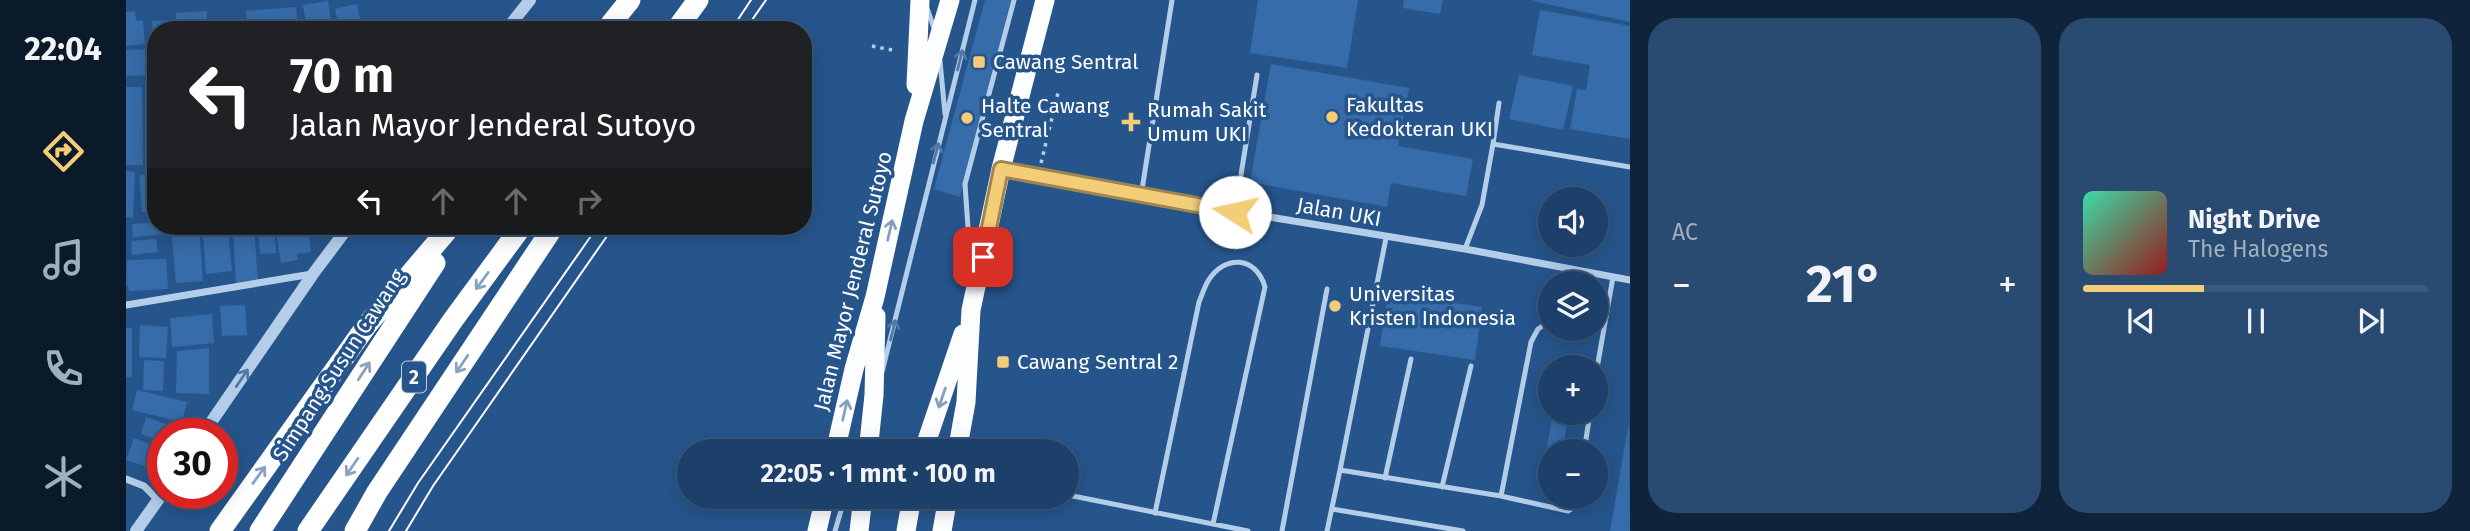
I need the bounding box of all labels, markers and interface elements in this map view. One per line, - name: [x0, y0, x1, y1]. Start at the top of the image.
- text: 22:04: [24, 30, 102, 68]
- text: 70 m: [290, 46, 394, 105]
- icon: left: [175, 49, 266, 140]
- one-way arrow: [954, 49, 967, 72]
- place label: Cawang Sentral: [993, 49, 1138, 75]
- marker: Cawang Sentral: [971, 54, 987, 70]
- place label: Fakultas Kedokteran UKI: [1346, 92, 1493, 142]
- place label: Halte Cawang Sentral: [981, 93, 1109, 143]
- place label: Rumah Sakit Umum UKI: [1147, 97, 1267, 147]
- text: Jalan Mayor Jenderal Sutoyo: [290, 106, 696, 144]
- marker: Fakultas Kedokteran UKI: [1324, 109, 1340, 125]
- marker: Halte Cawang Sentral: [959, 110, 975, 126]
- marker: Rumah Sakit Umum UKI: [1121, 112, 1141, 132]
- icon: directions: [39, 127, 88, 176]
- one-way arrow: [930, 142, 943, 165]
- street label: Jalan Mayor Jenderal Sutoyo: [808, 148, 898, 414]
- position arrow: [1198, 175, 1272, 249]
- icon: left: [351, 182, 389, 220]
- icon: ahead: [424, 182, 462, 220]
- icon: ahead: [497, 182, 535, 220]
- icon: right: [570, 182, 608, 220]
- map controls: [1538, 187, 1608, 509]
- button: sound: [1538, 187, 1608, 257]
- street label: Jalan UKI: [1295, 192, 1383, 232]
- text: Night Drive: [2188, 204, 2320, 235]
- text: AC: [1672, 218, 1698, 246]
- one-way arrow: [883, 219, 897, 242]
- pin: [953, 227, 1013, 287]
- icon: music: [39, 235, 88, 284]
- text: The Halogens: [2188, 235, 2328, 263]
- icon: arrive: [964, 238, 1002, 276]
- text: 21°: [1806, 253, 1883, 316]
- text: −: [1672, 262, 1691, 308]
- text: +: [1998, 262, 2017, 308]
- street label: Simpang Susun Cawang: [267, 264, 411, 466]
- one-way arrow: [475, 271, 489, 290]
- button: layers: [1538, 271, 1608, 341]
- place label: Universitas Kristen Indonesia: [1349, 281, 1516, 331]
- marker: Universitas Kristen Indonesia: [1327, 298, 1343, 314]
- icon: previous: [2122, 302, 2160, 340]
- icon: pause: [2237, 302, 2275, 340]
- icon: next: [2352, 302, 2390, 340]
- one-way arrow: [887, 319, 900, 341]
- icon: phone: [39, 344, 88, 393]
- place label: Cawang Sentral 2: [1017, 349, 1178, 375]
- one-way arrow: [455, 354, 469, 373]
- marker: Cawang Sentral 2: [995, 354, 1011, 370]
- button: +: [1538, 355, 1608, 425]
- one-way arrow: [357, 362, 371, 381]
- road number: 2: [402, 362, 426, 392]
- one-way arrow: [235, 369, 249, 388]
- one-way arrow: [934, 386, 947, 408]
- one-way arrow: [839, 399, 852, 422]
- speed limit sign: 30: [147, 418, 238, 509]
- button: −: [1538, 439, 1608, 509]
- icon: climate: [39, 452, 88, 501]
- one-way arrow: [345, 457, 359, 476]
- text: 22:05 · 1 mnt · 100 m: [760, 458, 996, 489]
- one-way arrow: [252, 466, 266, 485]

